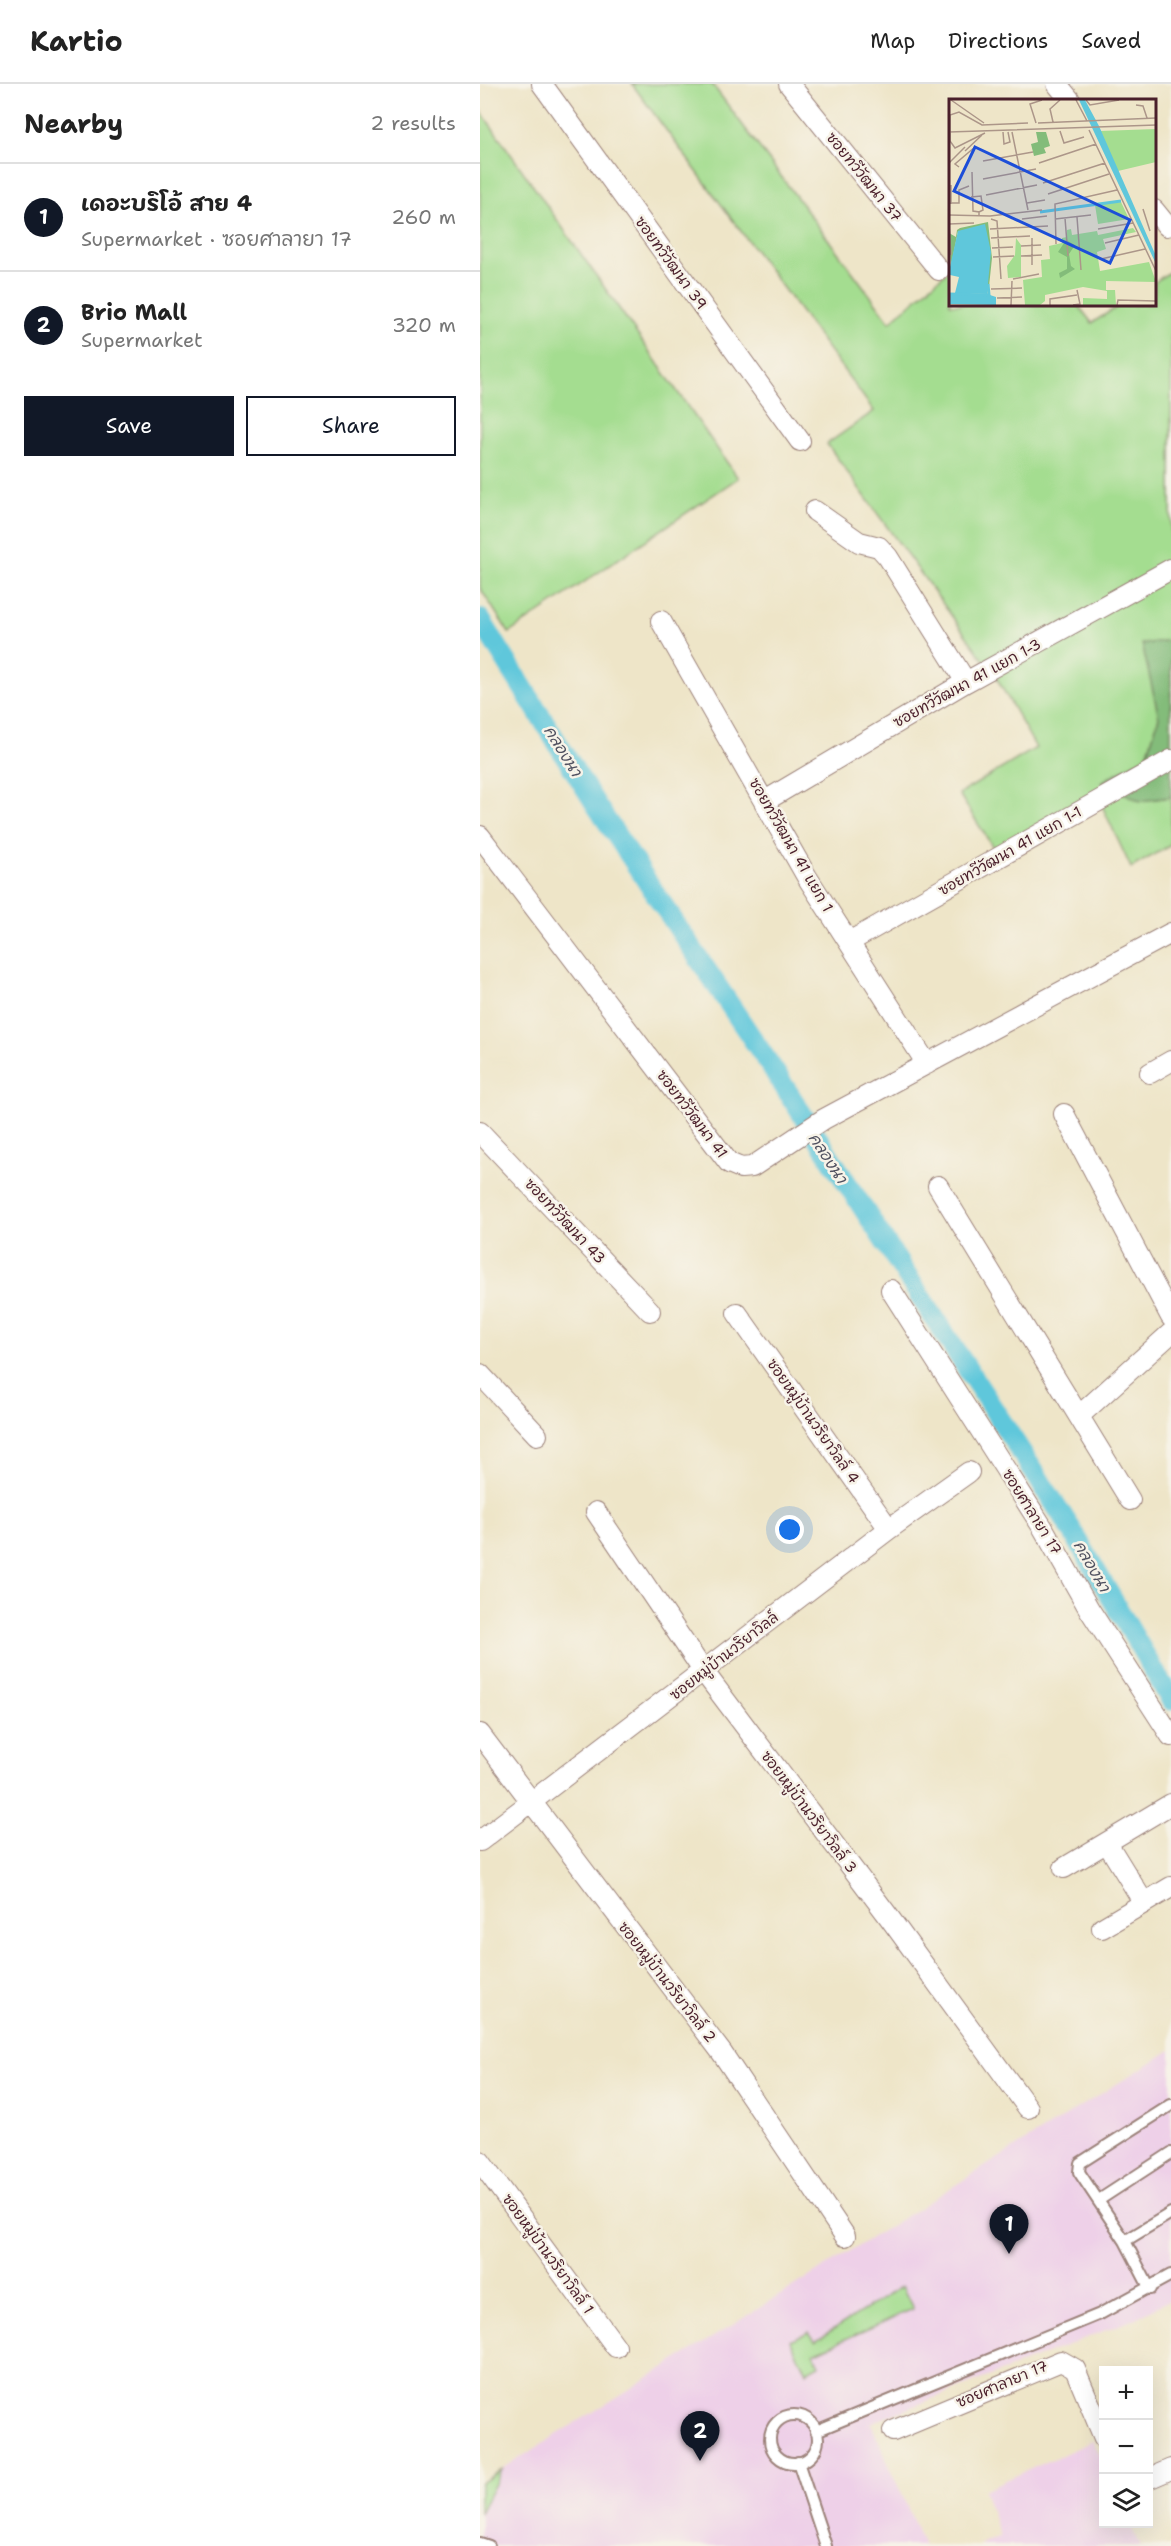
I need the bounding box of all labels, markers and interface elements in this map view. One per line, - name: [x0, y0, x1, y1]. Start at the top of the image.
- text: Kartio: [30, 22, 123, 60]
- text: Map: [870, 27, 915, 55]
- text: Directions: [948, 27, 1048, 55]
- text: Saved: [1081, 27, 1141, 55]
- inset map: [949, 99, 1156, 306]
- text: Nearby: [24, 106, 123, 141]
- text: 2 results: [370, 110, 456, 136]
- street label: ซอยทวีวัฒนา 37: [822, 128, 906, 226]
- text: เดอะบริโอ้ สาย 4: [81, 189, 252, 218]
- text: 1: [39, 204, 48, 230]
- text: 260 m: [391, 204, 456, 230]
- street label: ซอยทวีวัฒนา 39: [631, 213, 711, 313]
- text: Supermarket · ซอยศาลายา 17: [81, 226, 352, 252]
- text: Brio Mall: [81, 298, 187, 327]
- text: 2: [37, 312, 51, 338]
- text: 320 m: [392, 312, 456, 338]
- text: Supermarket: [81, 327, 203, 353]
- button: Save: [24, 396, 234, 456]
- button: Share: [246, 396, 456, 456]
- street label: ซอยทวีวัฒนา 41 แยก 1-3: [889, 634, 1045, 732]
- water label: คลองนา: [539, 722, 587, 781]
- street label: ซอยทวีวัฒนา 41 แยก 1: [744, 774, 838, 916]
- street label: ซอยทวีวัฒนา 41 แยก 1-1: [935, 802, 1085, 900]
- street label: ซอยทวีวัฒนา 41: [652, 1066, 732, 1162]
- water label: คลองนา: [804, 1129, 853, 1188]
- street label: ซอยทวีวัฒนา 43: [520, 1174, 610, 1268]
- street label: ซอยหมู่บ้านวริยาวิลล์ 4: [761, 1355, 864, 1488]
- street label: ซอยศาลายา 17: [998, 1465, 1066, 1559]
- your location: [775, 1515, 804, 1544]
- water label: คลองนา: [1069, 1536, 1116, 1596]
- street label: ซอยหมู่บ้านวริยาวิลล์: [666, 1607, 783, 1705]
- street label: ซอยหมู่บ้านวริยาวิลล์ 3: [756, 1747, 862, 1878]
- street label: ซอยหมู่บ้านวริยาวิลล์ 2: [613, 1917, 721, 2047]
- street label: ซอยหมู่บ้านวริยาวิลล์ 1: [497, 2190, 598, 2319]
- pin: 1: [990, 2204, 1028, 2254]
- street label: ซอยศาลายา 17: [953, 2356, 1051, 2412]
- map controls: [1099, 2366, 1153, 2528]
- button: +: [1099, 2366, 1153, 2420]
- pin: 2: [680, 2412, 720, 2461]
- button: −: [1099, 2420, 1153, 2474]
- button: layers: [1099, 2474, 1153, 2528]

